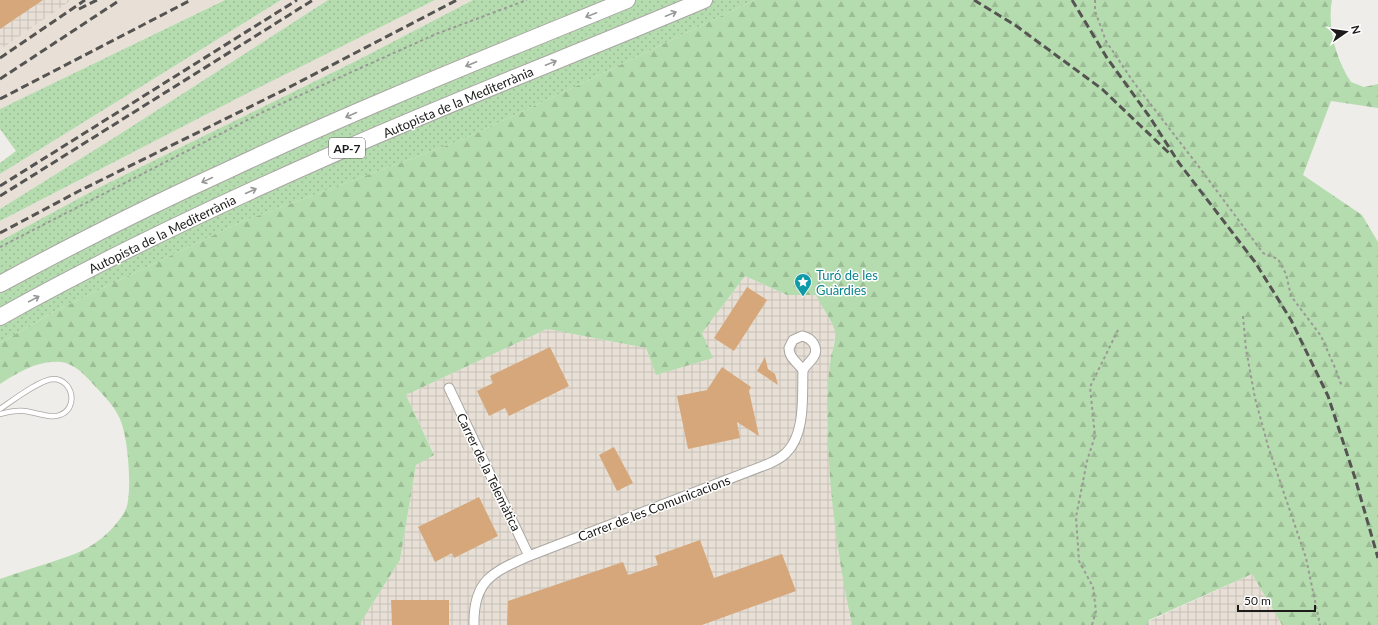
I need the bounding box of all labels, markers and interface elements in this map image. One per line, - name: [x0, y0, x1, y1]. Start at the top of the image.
- one-way arrow: [665, 9, 677, 17]
- one-way arrow: [585, 11, 597, 19]
- north arrow: [1326, 12, 1366, 52]
- text: N: [1349, 24, 1364, 35]
- one-way arrow: [544, 59, 556, 66]
- one-way arrow: [465, 61, 477, 69]
- street label: Autopista de la Mediterrània: [380, 63, 536, 141]
- one-way arrow: [345, 112, 357, 119]
- road number: AP-7: [329, 138, 365, 158]
- one-way arrow: [201, 177, 213, 184]
- one-way arrow: [245, 187, 257, 194]
- street label: Autopista de la Mediterrània: [86, 191, 238, 277]
- place label: Turó de les Guàrdies: [816, 267, 878, 298]
- place icon: Turó de les Guàrdies: [793, 272, 813, 297]
- one-way arrow: [28, 294, 40, 302]
- street label: Carrer de la Telemàtica: [453, 410, 525, 534]
- street label: Carrer de les Comunicacions: [576, 471, 733, 544]
- scale bar: [1238, 587, 1315, 613]
- text: 50 m: [1244, 593, 1271, 608]

